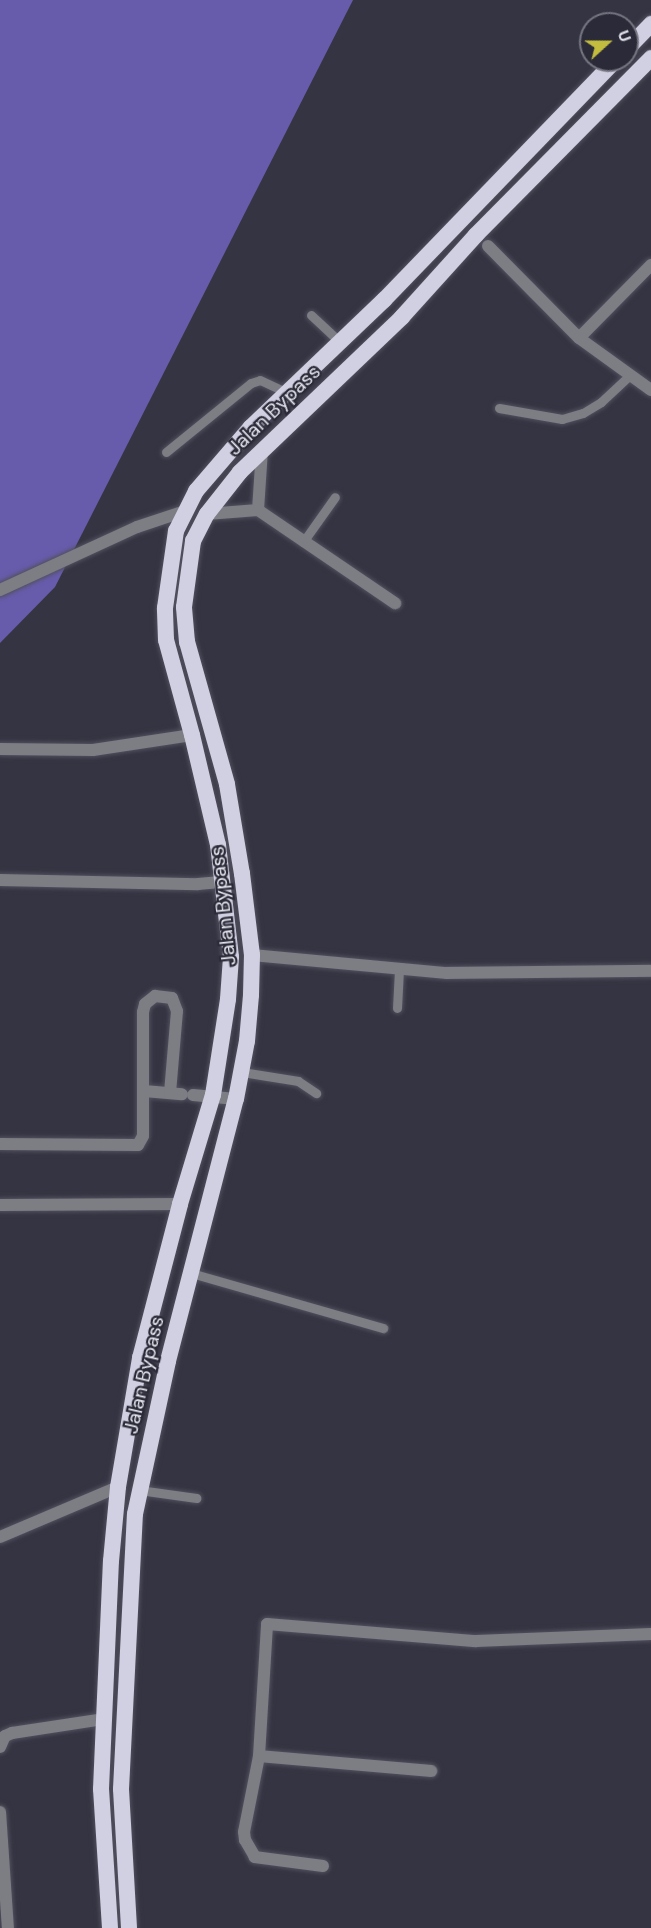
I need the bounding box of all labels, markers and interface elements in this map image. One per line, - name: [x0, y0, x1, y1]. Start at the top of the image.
- north arrow: [579, 12, 639, 72]
- text: U: [613, 27, 636, 45]
- street label: Jalan Bypass: [223, 360, 325, 460]
- street label: Jalan Bypass: [205, 845, 241, 967]
- street label: Jalan Bypass: [119, 1314, 169, 1436]

